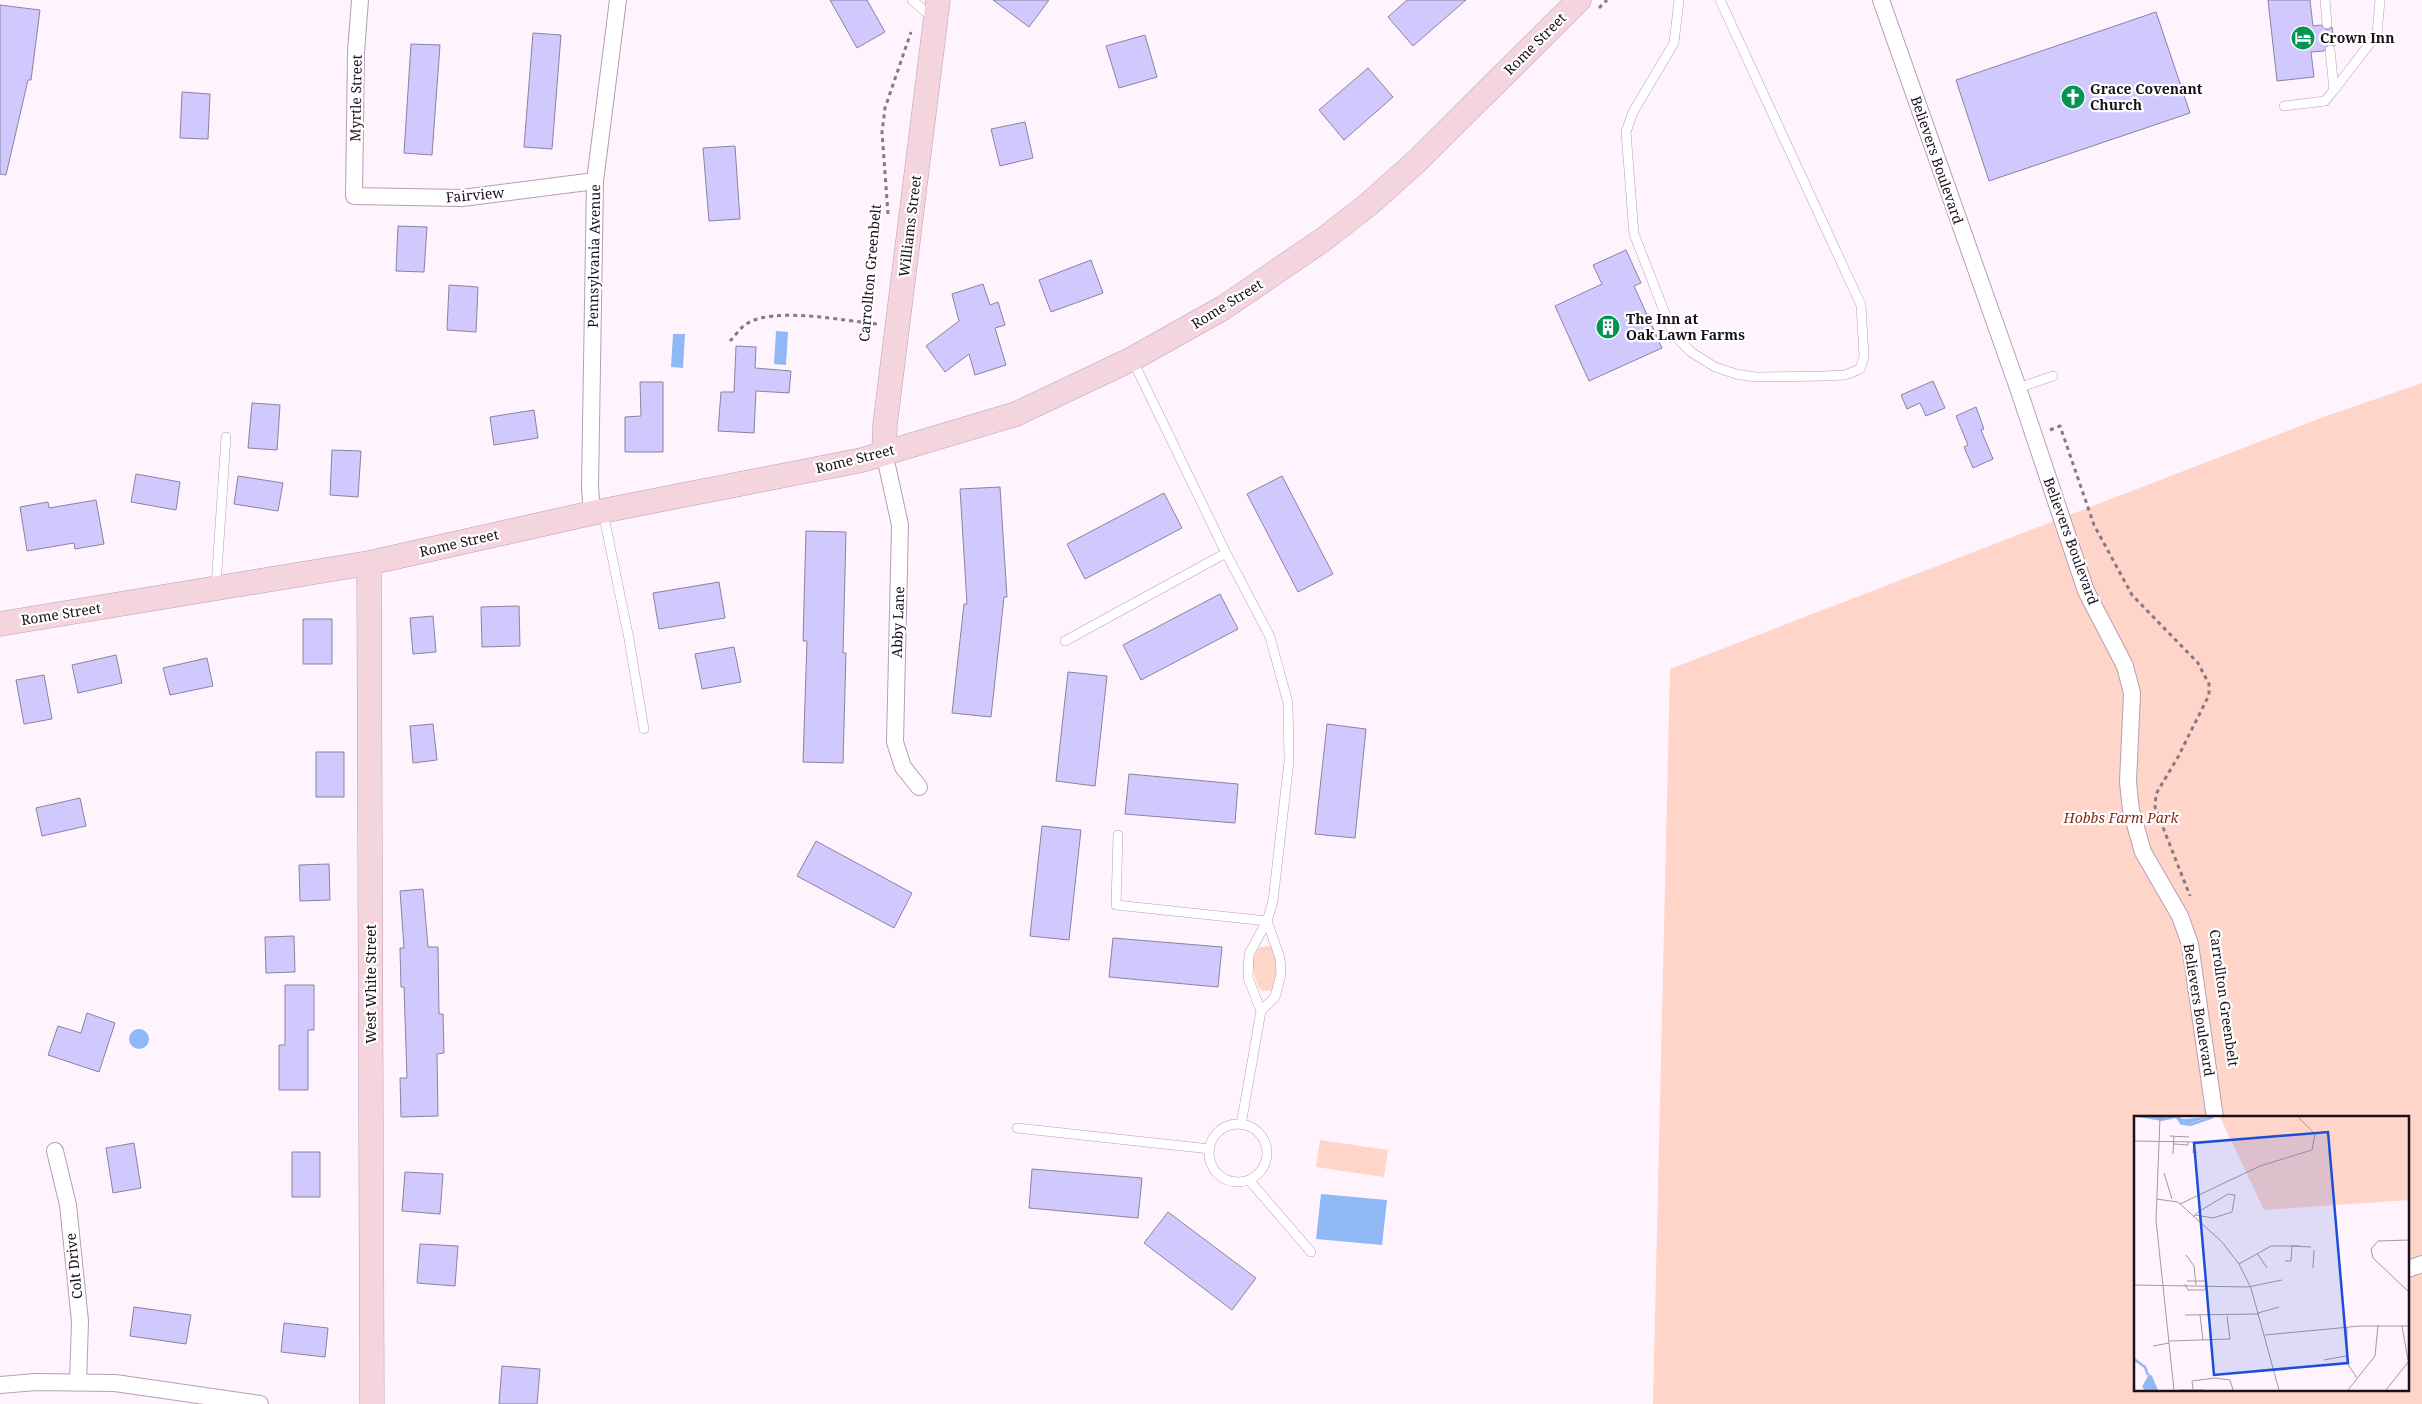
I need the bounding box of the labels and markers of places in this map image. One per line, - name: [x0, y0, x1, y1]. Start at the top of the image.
- hotel icon: Crown Inn: [2290, 25, 2316, 51]
- place label: Crown Inn: [2320, 28, 2395, 47]
- place label: Grace Covenant Church: [2090, 79, 2203, 114]
- church icon: Grace Covenant Church: [2060, 84, 2086, 110]
- place label: The Inn at Oak Lawn Farms: [1626, 309, 1745, 344]
- building icon: The Inn at Oak Lawn Farms: [1595, 314, 1621, 340]

